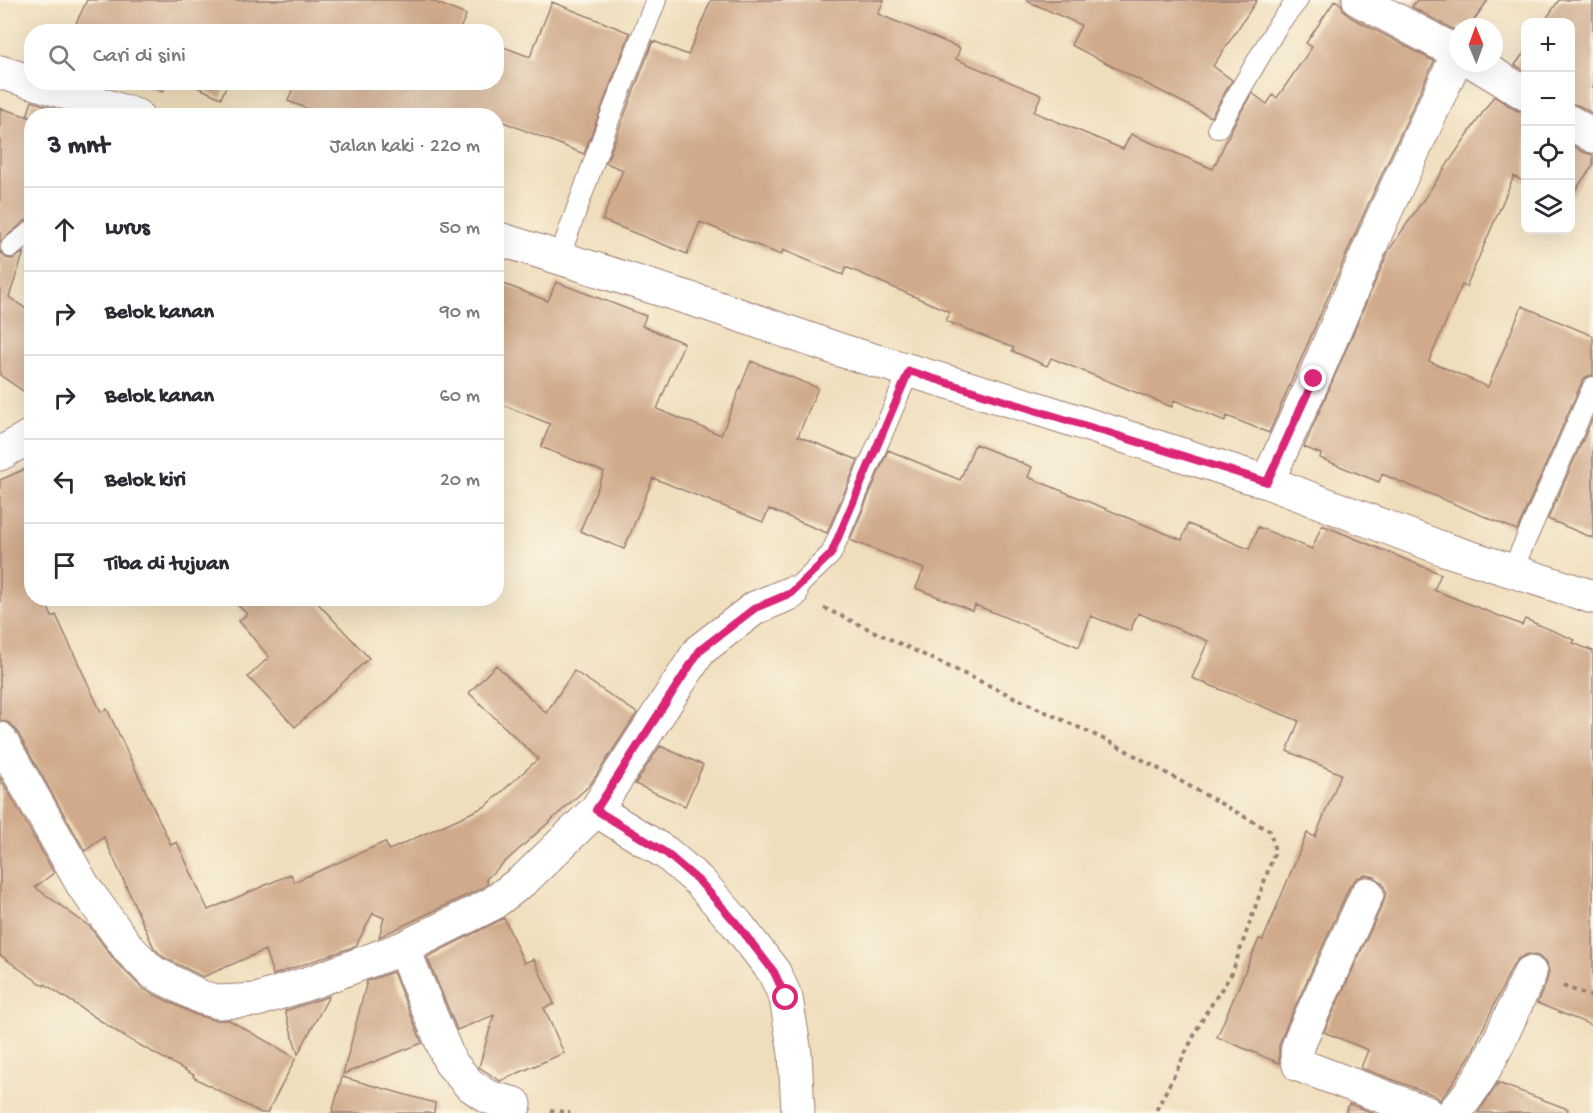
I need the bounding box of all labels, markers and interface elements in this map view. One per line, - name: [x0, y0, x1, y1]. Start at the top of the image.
- north arrow: [1449, 18, 1503, 72]
- map controls: [1521, 18, 1575, 234]
- button: +: [1521, 18, 1575, 72]
- search box: [24, 24, 504, 90]
- icon: search: [45, 41, 78, 74]
- text: Cari di sini: [93, 44, 186, 70]
- button: −: [1521, 72, 1575, 126]
- button: locate: [1521, 126, 1575, 180]
- text: 3 mnt: [48, 132, 109, 163]
- text: Jalan kaki · 220 m: [330, 136, 480, 159]
- button: layers: [1521, 180, 1575, 234]
- icon: ahead: [48, 213, 81, 246]
- text: Lurus: [105, 216, 150, 242]
- text: 50 m: [439, 218, 480, 241]
- icon: right: [48, 297, 81, 330]
- text: Belok kanan: [105, 300, 214, 326]
- text: 90 m: [440, 302, 480, 325]
- route end: [1300, 365, 1326, 391]
- icon: right: [48, 381, 81, 414]
- text: Belok kanan: [105, 384, 214, 410]
- text: 60 m: [440, 386, 480, 409]
- icon: left: [48, 465, 81, 498]
- text: Belok kiri: [105, 468, 186, 494]
- text: 20 m: [440, 470, 480, 493]
- icon: arrive: [48, 549, 81, 582]
- text: Tiba di tujuan: [105, 552, 229, 578]
- route start: [772, 984, 798, 1010]

